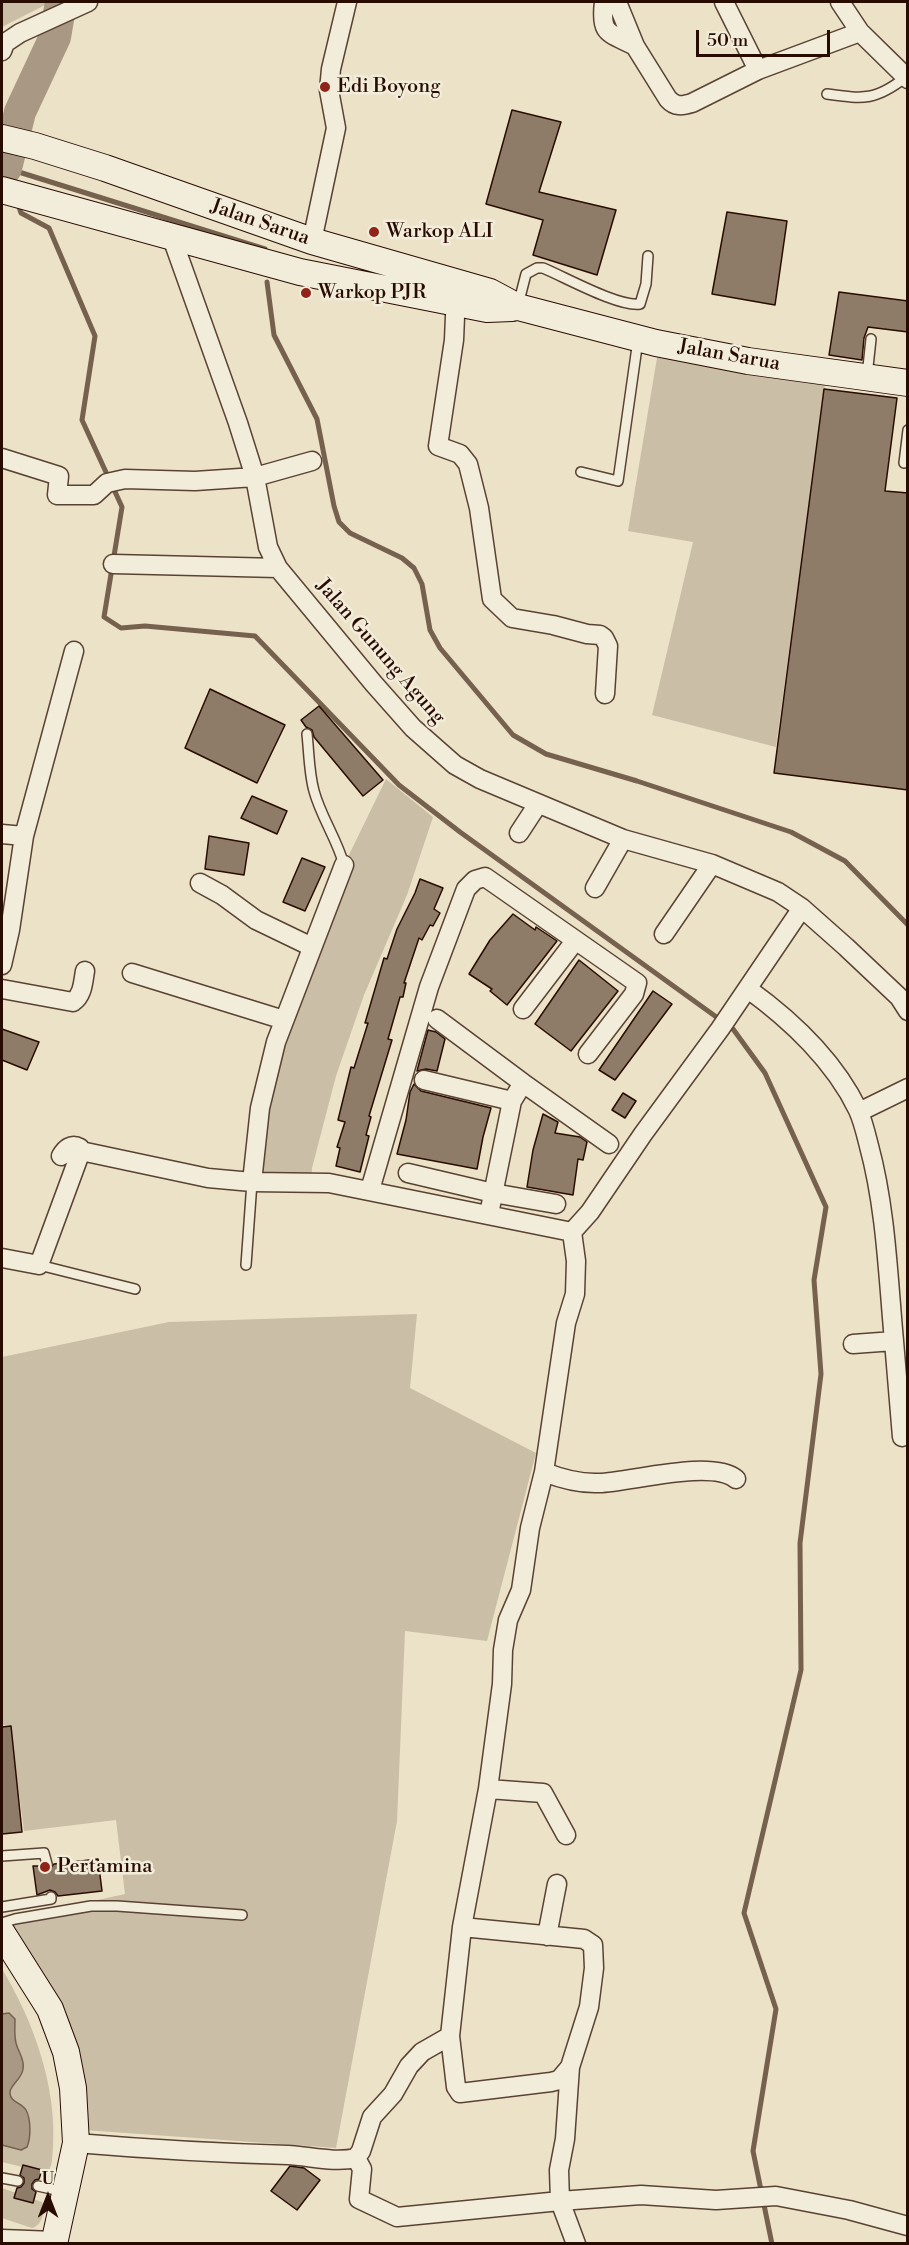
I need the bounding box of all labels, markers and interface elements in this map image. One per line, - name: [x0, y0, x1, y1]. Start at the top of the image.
- scale bar: [699, 18, 832, 56]
- text: 50 m: [707, 29, 748, 52]
- place label: Edi Boyong: [337, 75, 441, 99]
- marker: Edi Boyong: [318, 80, 332, 94]
- street label: Jalan Sarua: [207, 195, 313, 251]
- place label: Warkop ALI: [386, 220, 493, 244]
- marker: Warkop ALI: [367, 225, 381, 239]
- place label: Warkop PJR: [318, 281, 426, 305]
- marker: Warkop PJR: [299, 286, 313, 300]
- street label: Jalan Sarua: [676, 335, 782, 377]
- street label: Jalan Gunung Agung: [310, 574, 450, 730]
- place label: Pertamina: [57, 1855, 152, 1879]
- marker: Pertamina: [38, 1860, 52, 1874]
- north arrow: [18, 2167, 78, 2227]
- text: U: [42, 2169, 54, 2189]

